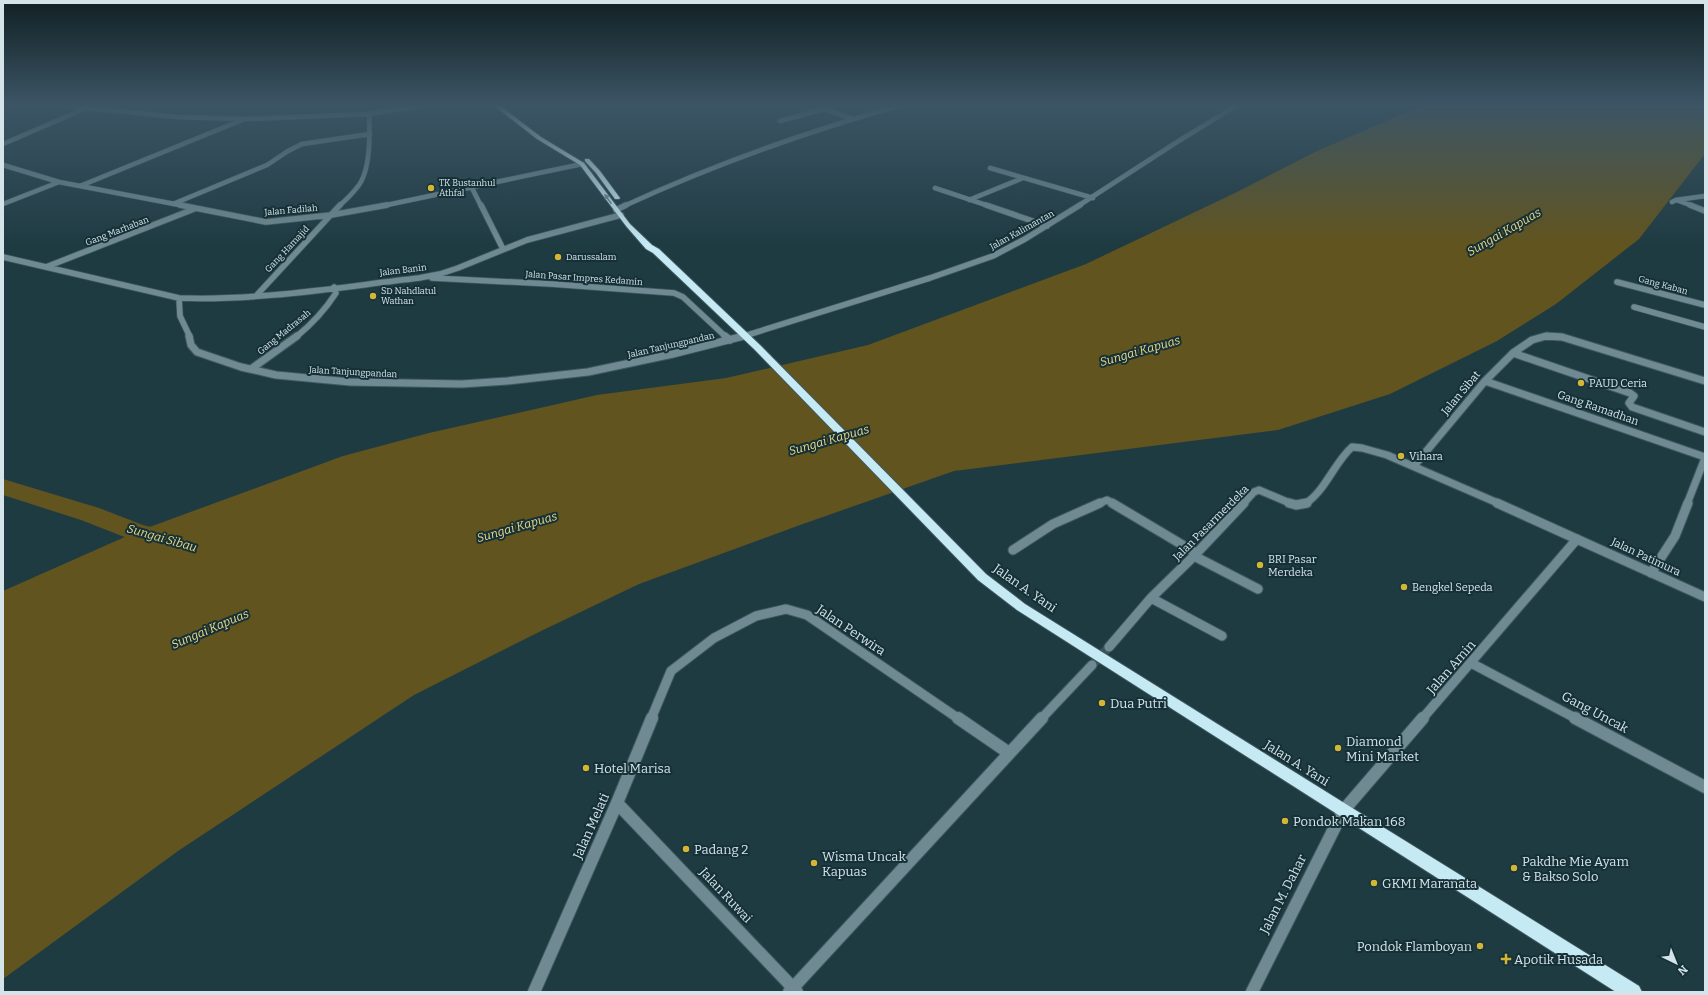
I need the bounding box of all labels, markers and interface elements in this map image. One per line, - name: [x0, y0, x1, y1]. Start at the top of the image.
- place label: TK Bustanhul Athfal: [439, 178, 496, 198]
- marker: TK Bustanhul Athfal: [426, 183, 436, 193]
- one-way arrow: [604, 193, 612, 204]
- street label: Jalan Fadilah: [263, 203, 318, 217]
- water label: Sungai Kapuas: [1465, 205, 1544, 259]
- street label: Jalan Kalimantan: [987, 208, 1056, 252]
- street label: Gang Marhaban: [84, 214, 150, 248]
- street label: Gang Hamajid: [263, 223, 312, 274]
- marker: Darussalam: [553, 252, 563, 262]
- place label: Darussalam: [566, 252, 617, 262]
- street label: Jalan Banin: [378, 262, 427, 278]
- street label: Jalan Pasar Impres Kedamin: [524, 269, 643, 287]
- street label: Gang Kaban: [1637, 274, 1689, 296]
- place label: SD Nahdlatul Wathan: [381, 286, 437, 306]
- marker: SD Nahdlatul Wathan: [368, 291, 378, 301]
- street label: Gang Madrasah: [255, 307, 313, 357]
- street label: Jalan Tanjungpandan: [626, 330, 715, 360]
- water label: Sungai Kapuas: [1098, 333, 1182, 369]
- street label: Jalan Tanjungpandan: [308, 365, 398, 379]
- street label: Jalan Sibat: [1438, 368, 1483, 418]
- place label: PAUD Ceria: [1589, 377, 1647, 390]
- marker: PAUD Ceria: [1576, 378, 1586, 388]
- street label: Gang Ramadhan: [1556, 388, 1640, 428]
- water label: Sungai Kapuas: [787, 422, 871, 458]
- place label: Vihara: [1409, 450, 1443, 463]
- marker: Vihara: [1396, 451, 1406, 461]
- street label: Jalan Pasarmerdeka: [1170, 483, 1251, 564]
- water label: Sungai Kapuas: [475, 509, 559, 545]
- water label: Sungai Sibau: [125, 521, 199, 555]
- street label: Jalan Patimura: [1608, 535, 1683, 579]
- place label: BRI Pasar Merdeka: [1268, 553, 1317, 579]
- street label: Jalan A. Yani: [990, 560, 1060, 615]
- marker: BRI Pasar Merdeka: [1255, 560, 1265, 570]
- place label: Bengkel Sepeda: [1412, 581, 1493, 594]
- marker: Bengkel Sepeda: [1399, 582, 1409, 592]
- street label: Jalan Perwira: [813, 601, 888, 659]
- water label: Sungai Kapuas: [169, 606, 251, 652]
- street label: Jalan Amin: [1423, 637, 1479, 698]
- street label: Gang Uncak: [1559, 688, 1632, 736]
- place label: Dua Putri: [1110, 696, 1167, 711]
- marker: Dua Putri: [1097, 698, 1107, 708]
- place label: Diamond Mini Market: [1346, 734, 1419, 764]
- street label: Jalan A. Yani: [1261, 737, 1332, 789]
- marker: Diamond Mini Market: [1333, 743, 1343, 753]
- place label: Hotel Marisa: [594, 761, 671, 776]
- marker: Hotel Marisa: [581, 763, 591, 773]
- street label: Jalan Melati: [569, 791, 612, 862]
- place label: Pondok Makan 168: [1293, 814, 1406, 829]
- marker: Pondok Makan 168: [1280, 816, 1290, 826]
- place label: Padang 2: [694, 842, 748, 857]
- marker: Padang 2: [681, 844, 691, 854]
- place label: Wisma Uncak Kapuas: [822, 849, 906, 879]
- street label: Jalan M. Dahar: [1256, 852, 1309, 937]
- place label: Pakdhe Mie Ayam & Bakso Solo: [1522, 854, 1629, 884]
- marker: Wisma Uncak Kapuas: [809, 858, 819, 868]
- marker: Pakdhe Mie Ayam & Bakso Solo: [1509, 863, 1519, 873]
- street label: Jalan Ruwai: [696, 864, 755, 926]
- place label: GKMI Maranata: [1382, 876, 1477, 891]
- marker: GKMI Maranata: [1369, 878, 1379, 888]
- place label: Pondok Flamboyan: [1357, 939, 1473, 954]
- marker: Pondok Flamboyan: [1475, 941, 1485, 951]
- north arrow: [1656, 943, 1696, 983]
- place label: Apotik Husada: [1514, 952, 1603, 967]
- marker: Apotik Husada: [1501, 954, 1511, 964]
- text: N: [1675, 962, 1690, 978]

